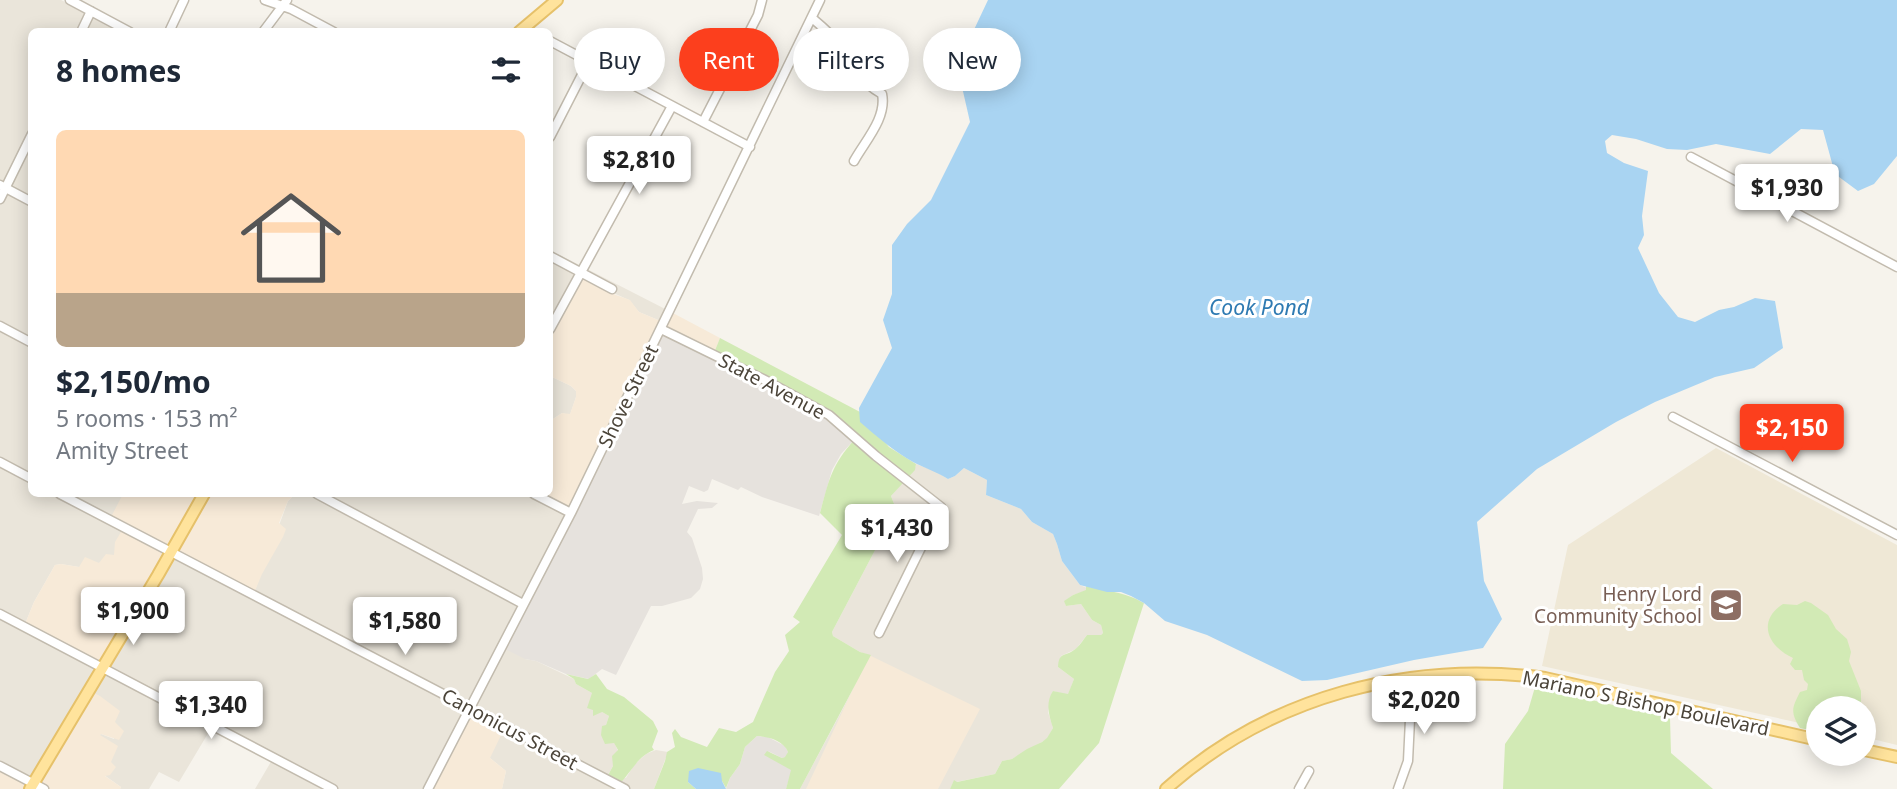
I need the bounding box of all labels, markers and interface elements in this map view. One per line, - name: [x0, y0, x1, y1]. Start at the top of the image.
- chip: Buy: [574, 28, 665, 91]
- chip: Rent: [679, 28, 779, 91]
- chip: Filters: [793, 28, 909, 91]
- chip: New: [923, 28, 1021, 91]
- text: 8 homes: [56, 50, 181, 91]
- icon: filters: [487, 51, 525, 89]
- pin: $2,810: [582, 136, 696, 196]
- text: $2,810: [603, 143, 675, 175]
- pin: $1,930: [1730, 164, 1844, 224]
- text: $1,930: [1751, 171, 1823, 203]
- icon: home: [228, 175, 354, 301]
- water label: Cook Pond: [1209, 293, 1310, 321]
- street label: Shove Street: [592, 340, 664, 452]
- street label: State Avenue: [714, 347, 830, 425]
- text: $2,150/mo: [56, 361, 211, 402]
- text: 5 rooms · 153 m²: [56, 402, 238, 434]
- pin: $2,150: [1735, 405, 1849, 464]
- text: $2,150: [1756, 411, 1828, 443]
- text: Amity Street: [56, 434, 188, 466]
- pin: $1,430: [840, 504, 954, 564]
- text: $1,430: [861, 511, 933, 543]
- place label: Henry Lord Community School: [1534, 581, 1702, 629]
- school or university icon: Henry Lord Community School: [1707, 586, 1745, 624]
- pin: $1,900: [76, 588, 190, 647]
- text: $1,900: [97, 594, 169, 626]
- pin: $1,580: [348, 598, 462, 657]
- text: $1,580: [369, 604, 441, 636]
- street label: Mariano S Bishop Boulevard: [1520, 664, 1772, 742]
- pin: $2,020: [1367, 676, 1481, 736]
- pin: $1,340: [154, 682, 268, 741]
- street label: Canonicus Street: [437, 682, 583, 776]
- text: $2,020: [1388, 683, 1460, 715]
- text: $1,340: [175, 688, 247, 720]
- map controls: [1806, 696, 1876, 766]
- button: layers: [1806, 696, 1876, 766]

